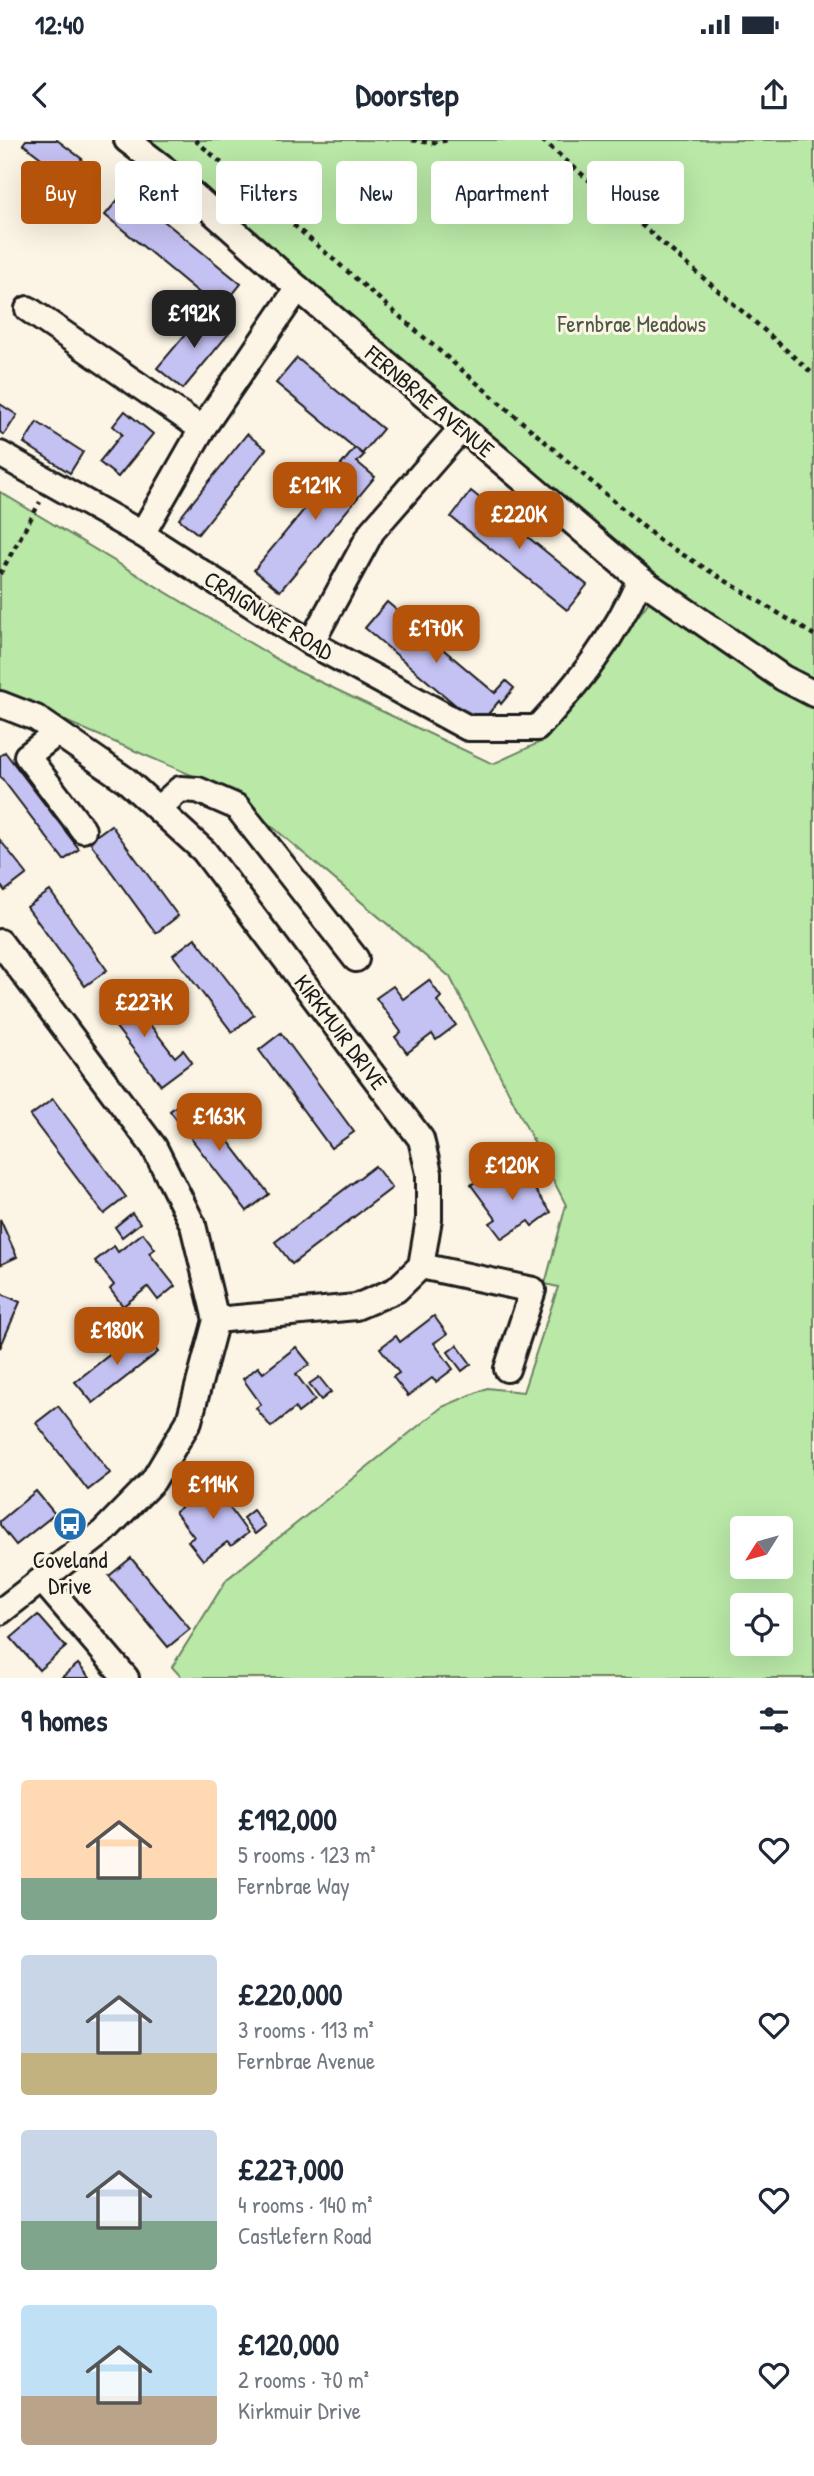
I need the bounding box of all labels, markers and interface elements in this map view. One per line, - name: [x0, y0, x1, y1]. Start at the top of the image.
- text: 12:40: [35, 7, 84, 42]
- text: Doorstep: [355, 73, 459, 116]
- icon: back: [21, 76, 59, 114]
- icon: share: [755, 76, 793, 114]
- chip: Buy: [21, 161, 101, 224]
- chip: Rent: [115, 161, 202, 224]
- chip: Filters: [216, 161, 322, 224]
- chip: New: [336, 161, 417, 224]
- chip: Apartment: [431, 161, 573, 224]
- chip: House: [587, 161, 684, 224]
- pin: £192K: [145, 290, 243, 350]
- text: £192K: [168, 297, 220, 328]
- park label: Fernbrae Meadows: [557, 308, 706, 339]
- street label: FERNBRAE AVENUE: [358, 337, 501, 464]
- pin: £121K: [266, 462, 364, 522]
- text: £121K: [289, 469, 341, 500]
- pin: £220K: [470, 492, 568, 551]
- text: £220K: [491, 498, 547, 529]
- street label: CRAIGNURE ROAD: [199, 563, 340, 667]
- pin: £170K: [387, 606, 485, 665]
- text: £170K: [409, 612, 463, 643]
- street label: KIRKMUIR DRIVE: [287, 968, 395, 1096]
- pin: £227K: [95, 979, 193, 1039]
- text: £227K: [115, 986, 173, 1017]
- pin: £163K: [170, 1094, 268, 1153]
- text: £163K: [193, 1100, 245, 1131]
- pin: £120K: [463, 1142, 561, 1202]
- text: £120K: [485, 1149, 539, 1180]
- pin: £180K: [68, 1308, 166, 1367]
- text: £180K: [90, 1314, 144, 1345]
- pin: £114K: [164, 1462, 262, 1521]
- text: £114K: [188, 1468, 238, 1499]
- bus stop icon: Coveland Drive: [51, 1505, 89, 1543]
- north arrow: [730, 1516, 793, 1578]
- map controls: [730, 1516, 793, 1656]
- place label: Coveland Drive: [33, 1544, 107, 1601]
- button: locate: [730, 1593, 793, 1656]
- text: 9 homes: [21, 1700, 108, 1740]
- icon: filters: [755, 1701, 793, 1739]
- text: £192,000: [238, 1799, 337, 1839]
- icon: home: [77, 1808, 161, 1892]
- icon: heart: [755, 1831, 793, 1869]
- text: 5 rooms · 123 m²: [238, 1839, 376, 1870]
- text: Fernbrae Way: [238, 1870, 350, 1901]
- text: £220,000: [238, 1974, 342, 2014]
- icon: home: [77, 1983, 161, 2067]
- icon: heart: [755, 2006, 793, 2044]
- text: 3 rooms · 113 m²: [238, 2014, 374, 2045]
- text: Fernbrae Avenue: [238, 2045, 375, 2076]
- text: £227,000: [238, 2149, 344, 2189]
- icon: home: [77, 2158, 161, 2242]
- icon: heart: [755, 2181, 793, 2219]
- text: 4 rooms · 140 m²: [238, 2189, 372, 2220]
- text: Castlefern Road: [238, 2220, 371, 2251]
- text: £120,000: [238, 2324, 339, 2364]
- icon: home: [77, 2333, 161, 2417]
- icon: heart: [755, 2356, 793, 2394]
- text: 2 rooms · 70 m²: [238, 2364, 369, 2395]
- text: Kirkmuir Drive: [238, 2395, 361, 2426]

